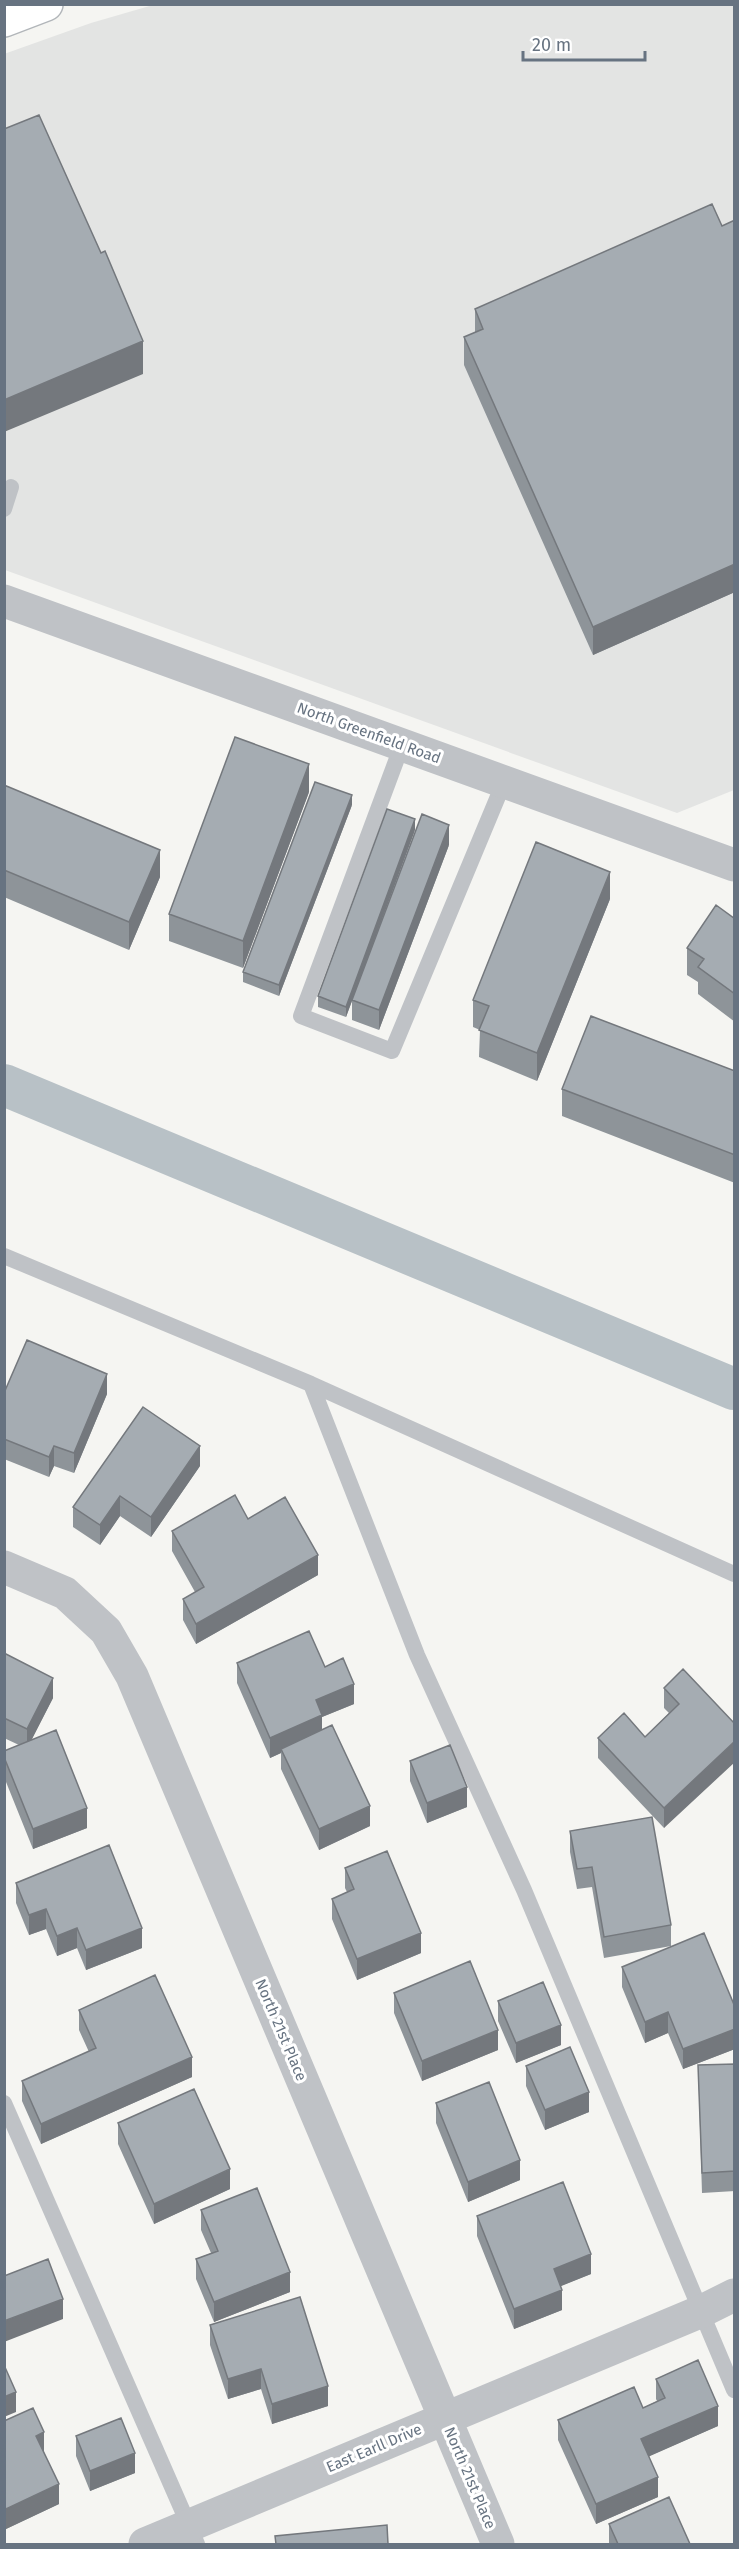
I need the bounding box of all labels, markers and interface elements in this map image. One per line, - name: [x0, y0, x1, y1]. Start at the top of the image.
- scale bar: [523, 24, 644, 62]
- text: 20 m: [532, 34, 571, 56]
- street label: North Greenfield Road: [295, 699, 443, 767]
- street label: North 21st Place: [251, 1976, 311, 2084]
- street label: East Earll Drive: [324, 2420, 424, 2476]
- street label: North 21st Place: [440, 2424, 500, 2532]

